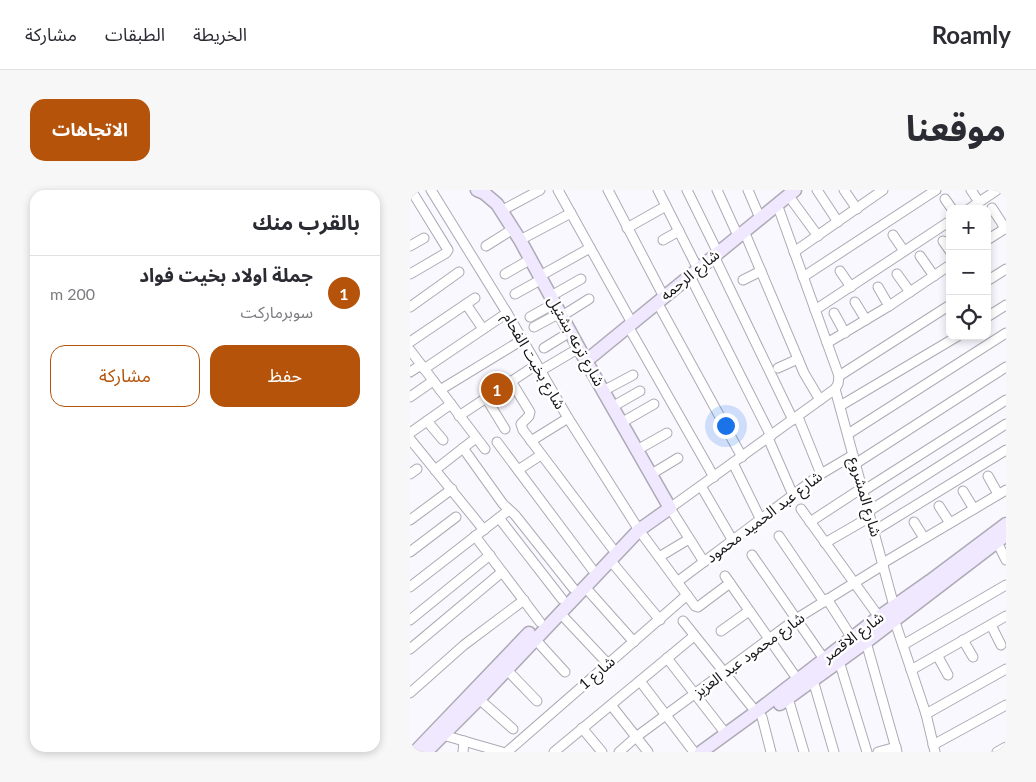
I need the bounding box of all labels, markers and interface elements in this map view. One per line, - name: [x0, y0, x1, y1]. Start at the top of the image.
- text: Roamly: [932, 20, 1011, 49]
- text: مشاركة: [25, 23, 77, 45]
- text: الطبقات: [105, 23, 165, 45]
- text: الخريطة: [193, 23, 247, 45]
- button: الاتجاهات: [30, 99, 150, 161]
- text: موقعنا: [906, 106, 1006, 148]
- map controls: [946, 205, 991, 340]
- button: +: [946, 205, 991, 250]
- text: بالقرب منك: [253, 209, 360, 234]
- street label: شارع الرحمه: [656, 245, 725, 307]
- button: −: [946, 250, 991, 295]
- text: جملة اولاد بخيت فواد: [139, 263, 313, 286]
- text: 200 m: [50, 284, 95, 303]
- text: 1: [339, 284, 349, 303]
- street label: شارع ترعه بشتيل: [541, 292, 609, 391]
- button: locate: [946, 295, 991, 340]
- text: سوبرماركت: [241, 302, 313, 321]
- street label: شارع بخيت الفحام: [496, 309, 570, 414]
- button: مشاركة: [50, 345, 200, 407]
- button: حفظ: [210, 345, 360, 407]
- pin: 1: [481, 370, 513, 408]
- your location: [713, 413, 739, 439]
- street label: شارع المشروع: [842, 455, 886, 540]
- street label: شارع عبد الحميد محمود: [702, 466, 828, 569]
- street label: شارع الاقصر: [817, 607, 889, 669]
- street label: شارع محمود عبد العزيز: [689, 608, 810, 704]
- street label: شارع 1: [575, 652, 621, 696]

